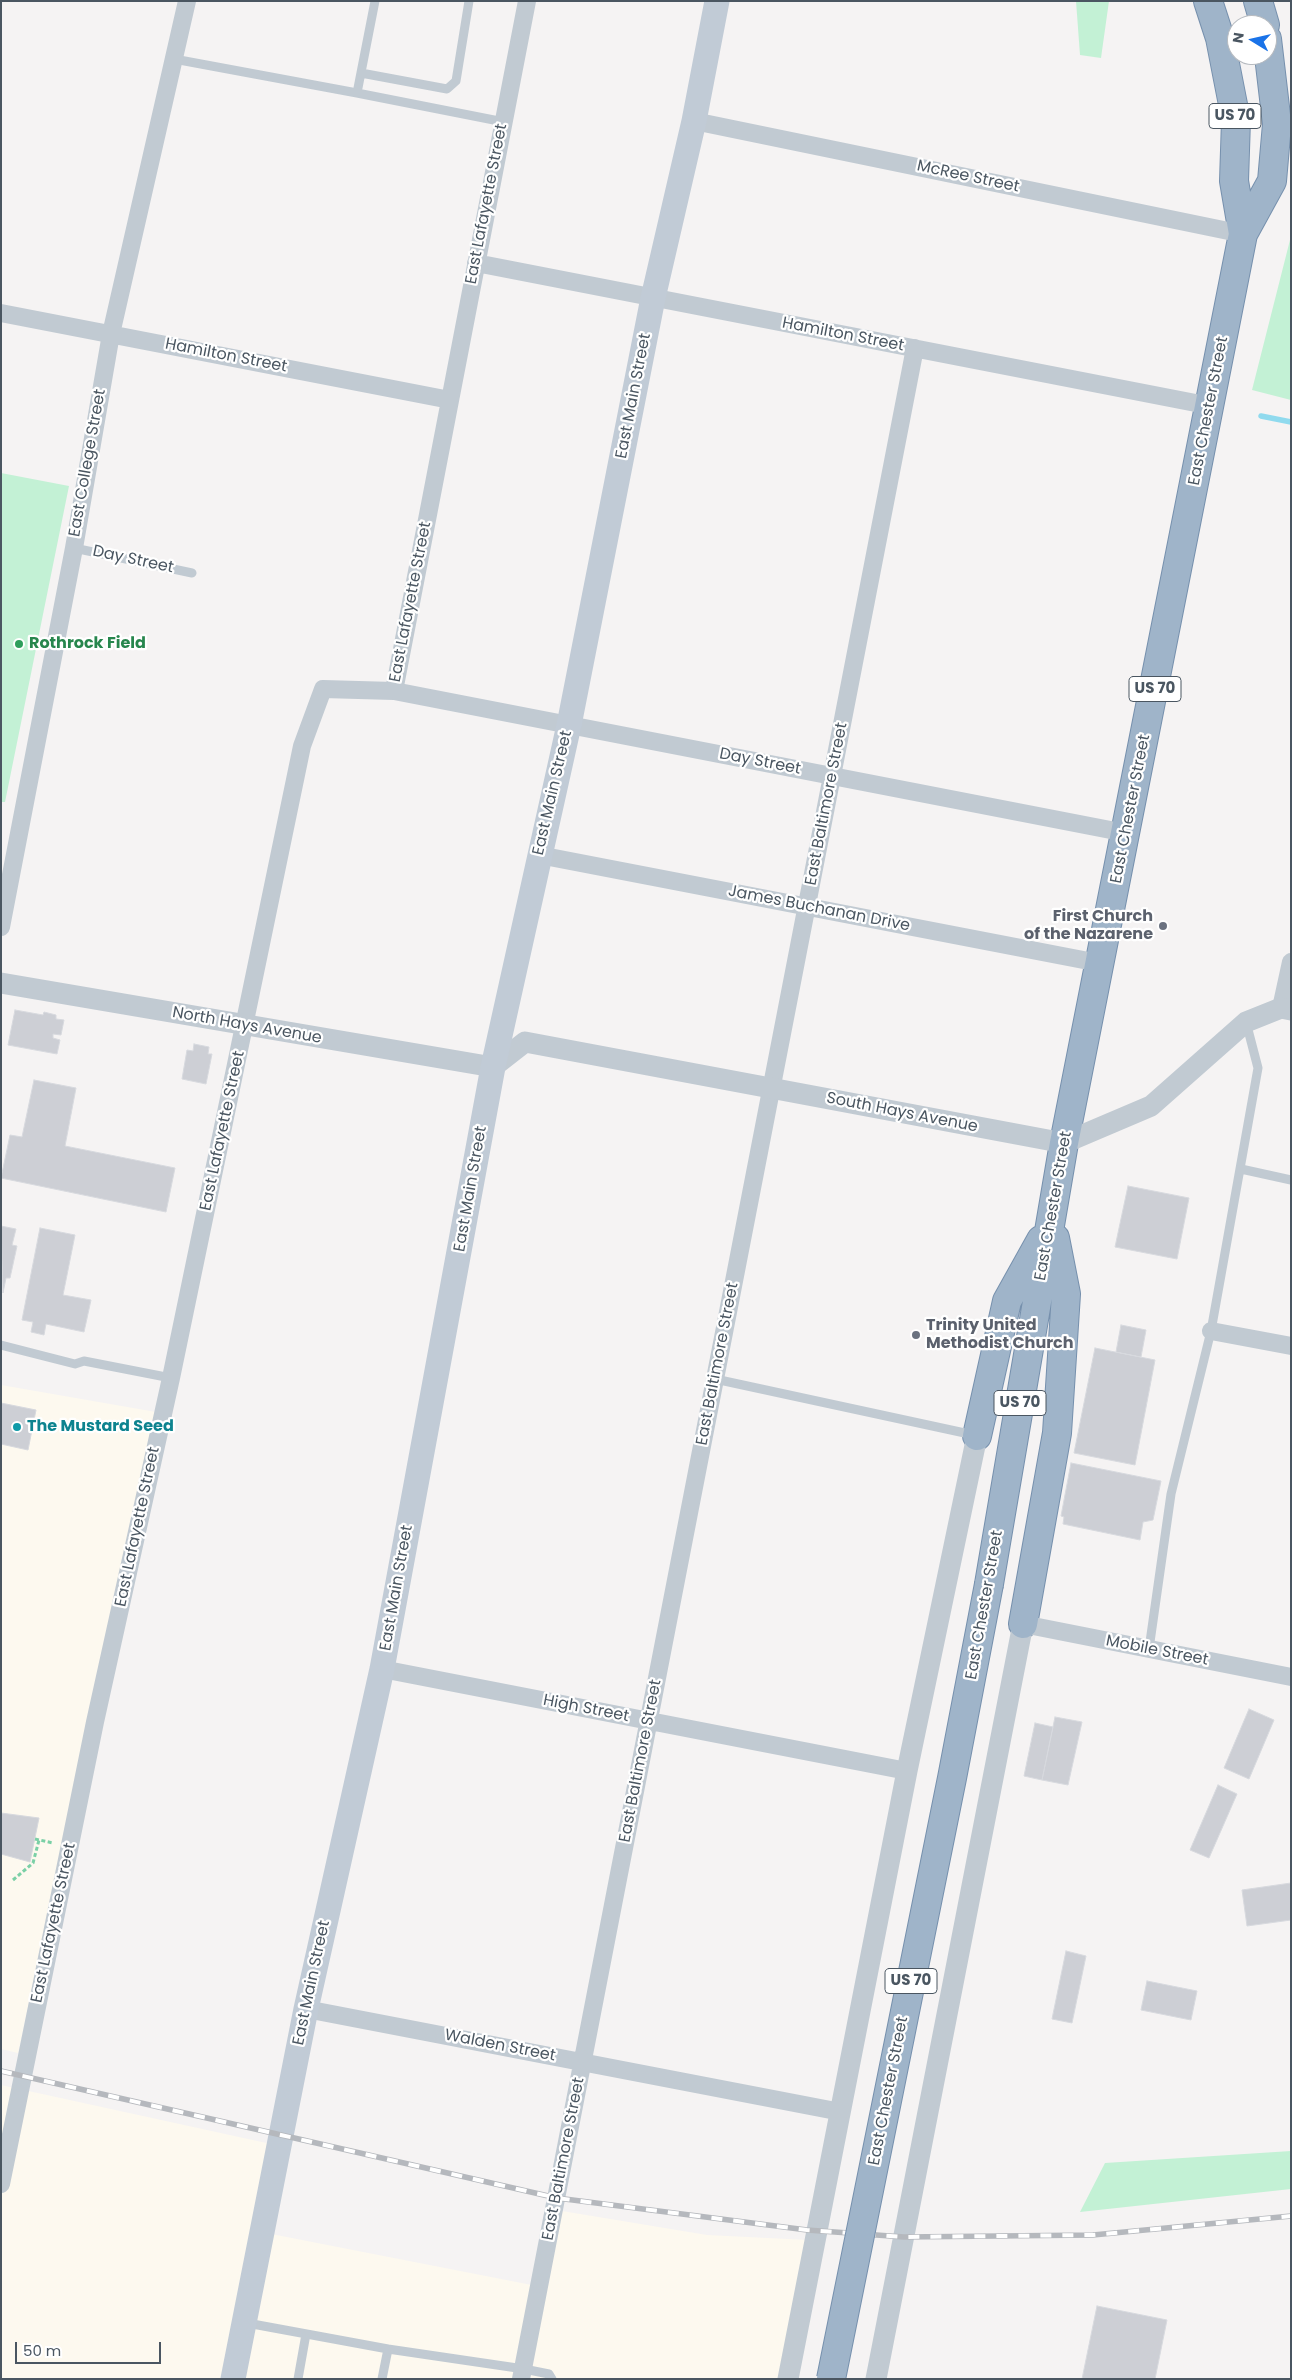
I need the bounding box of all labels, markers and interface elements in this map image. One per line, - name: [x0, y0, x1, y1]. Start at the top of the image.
- north arrow: [1227, 15, 1277, 65]
- text: N: [1227, 31, 1249, 45]
- road number: US 70: [1209, 104, 1261, 128]
- street label: East Lafayette Street: [462, 122, 512, 286]
- street label: McRee Street: [915, 157, 1021, 197]
- street label: Hamilton Street: [780, 314, 906, 356]
- street label: East Main Street: [612, 332, 656, 460]
- street label: Hamilton Street: [163, 335, 289, 377]
- street label: East Chester Street: [1185, 335, 1233, 487]
- street label: East College Street: [66, 388, 110, 538]
- street label: East Lafayette Street: [386, 520, 436, 684]
- street label: Day Street: [91, 542, 175, 578]
- place label: Rothrock Field: [29, 634, 146, 654]
- marker: Rothrock Field: [13, 638, 25, 650]
- road number: US 70: [1129, 676, 1181, 702]
- street label: East Baltimore Street: [802, 721, 852, 887]
- street label: East Main Street: [529, 729, 577, 857]
- street label: East Chester Street: [1107, 733, 1155, 885]
- street label: Day Street: [718, 745, 802, 779]
- street label: James Buchanan Drive: [726, 882, 912, 936]
- place label: First Church of the Nazarene: [1024, 907, 1153, 945]
- marker: First Church of the Nazarene: [1157, 920, 1169, 932]
- street label: North Hays Avenue: [171, 1003, 323, 1049]
- street label: East Lafayette Street: [197, 1049, 249, 1213]
- street label: South Hays Avenue: [825, 1089, 979, 1137]
- street label: East Main Street: [450, 1125, 492, 1253]
- street label: East Chester Street: [1031, 1130, 1077, 1282]
- street label: East Baltimore Street: [693, 1281, 743, 1447]
- place label: Trinity United Methodist Church: [926, 1316, 1073, 1354]
- marker: Trinity United Methodist Church: [910, 1329, 922, 1341]
- road number: US 70: [994, 1390, 1046, 1416]
- place label: The Mustard Seed: [27, 1417, 174, 1437]
- marker: The Mustard Seed: [11, 1421, 23, 1433]
- street label: East Lafayette Street: [112, 1445, 164, 1609]
- street label: East Main Street: [376, 1524, 418, 1652]
- street label: East Chester Street: [962, 1529, 1008, 1681]
- street label: Mobile Street: [1104, 1632, 1210, 1670]
- street label: East Baltimore Street: [616, 1678, 666, 1844]
- street label: High Street: [541, 1691, 631, 1727]
- street label: East Lafayette Street: [28, 1841, 80, 2005]
- street label: East Main Street: [289, 1919, 335, 2047]
- road number: US 70: [885, 1968, 937, 1994]
- street label: East Chester Street: [865, 2015, 913, 2167]
- street label: Walden Street: [443, 2026, 557, 2066]
- street label: East Baltimore Street: [539, 2076, 589, 2242]
- scale bar: [18, 2332, 164, 2364]
- text: 50 m: [23, 2340, 61, 2361]

